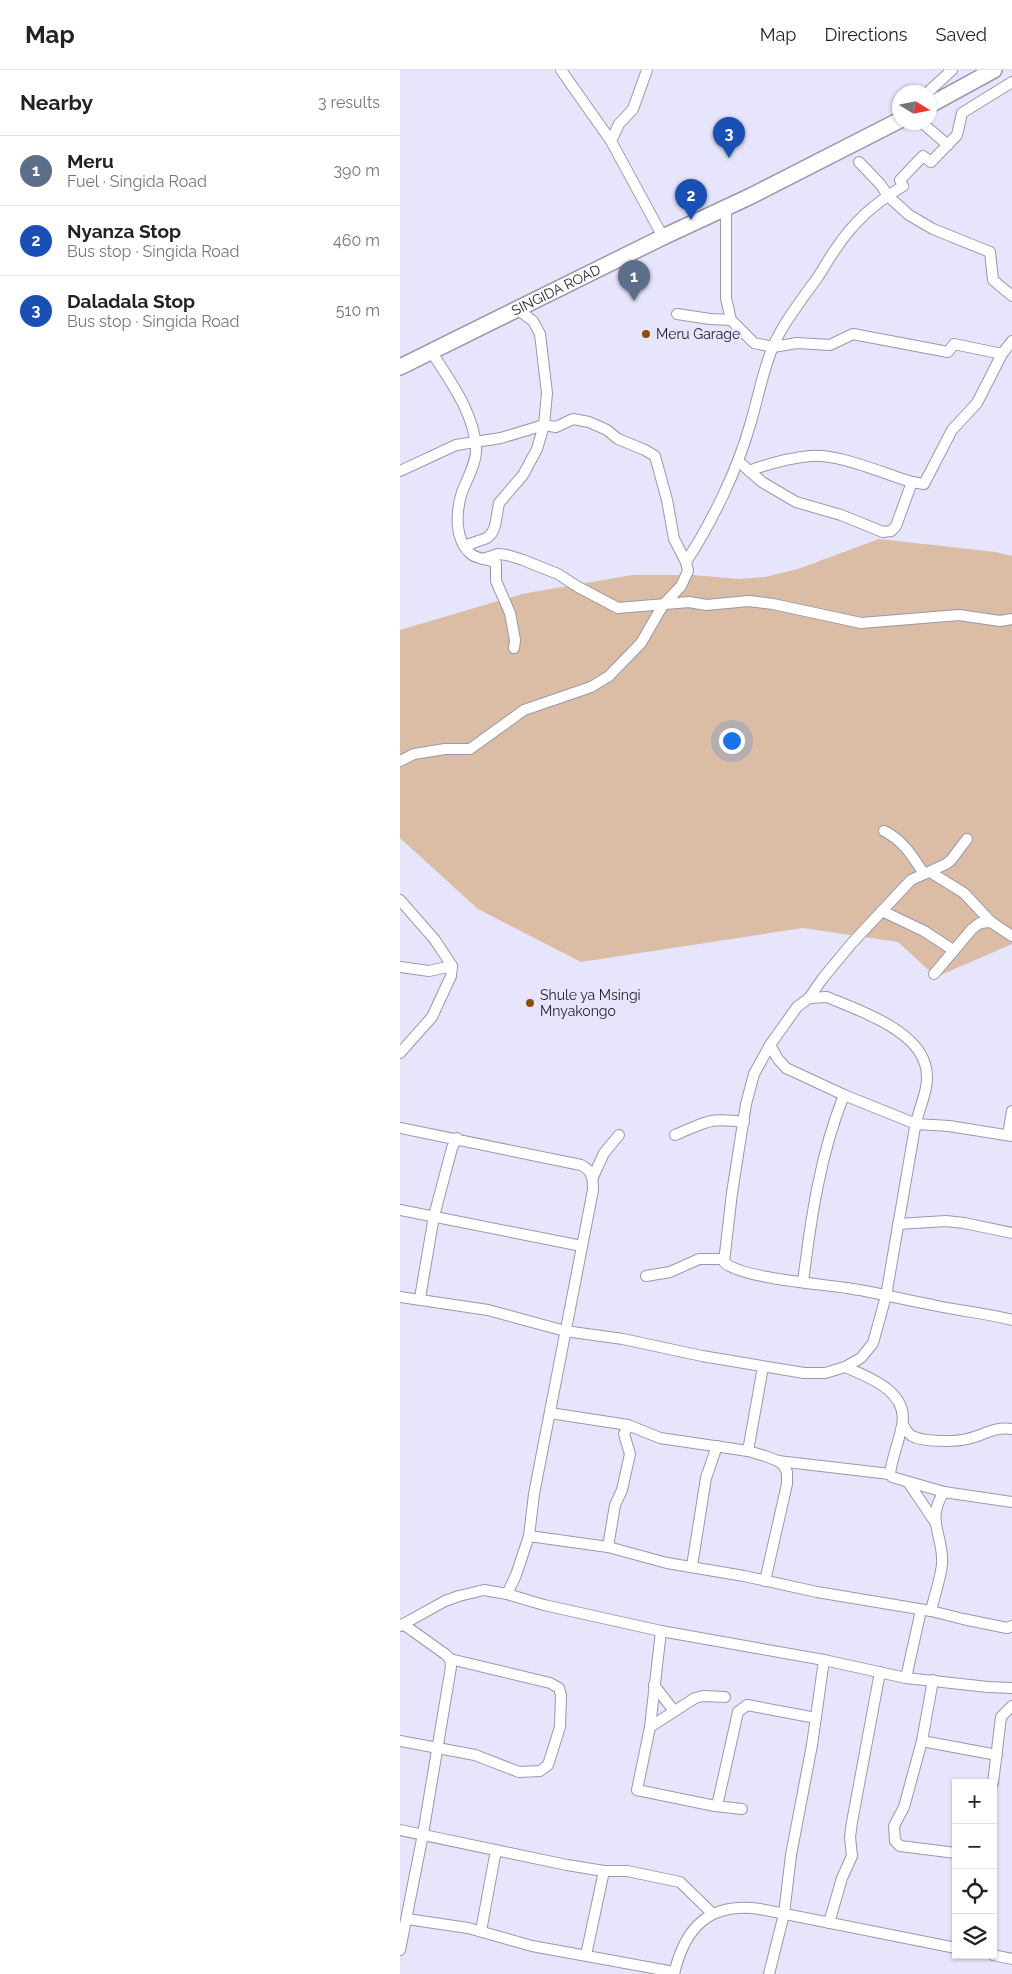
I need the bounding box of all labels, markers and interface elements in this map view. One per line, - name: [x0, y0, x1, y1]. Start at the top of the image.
- text: Map: [25, 20, 75, 49]
- text: Map: [760, 24, 796, 45]
- text: Directions: [824, 24, 908, 45]
- text: Saved: [936, 24, 987, 45]
- north arrow: [892, 85, 937, 130]
- text: Nearby: [20, 90, 93, 115]
- text: 3 results: [318, 93, 380, 112]
- pin: 3: [713, 117, 745, 158]
- text: Meru: [67, 150, 114, 172]
- text: 1: [32, 161, 40, 180]
- text: 390 m: [334, 161, 380, 180]
- text: Fuel · Singida Road: [67, 172, 207, 191]
- pin: 2: [675, 179, 707, 220]
- text: Nyanza Stop: [67, 220, 181, 242]
- text: 2: [31, 231, 41, 250]
- text: 460 m: [333, 231, 380, 250]
- text: Bus stop · Singida Road: [67, 242, 240, 261]
- pin: 1: [618, 260, 650, 301]
- street label: SINGIDA ROAD: [509, 261, 603, 319]
- text: Daladala Stop: [67, 290, 195, 312]
- text: 3: [32, 301, 40, 320]
- text: 510 m: [336, 301, 380, 320]
- text: Bus stop · Singida Road: [67, 312, 240, 331]
- place label: Meru Garage: [656, 326, 740, 342]
- marker: Meru Garage: [640, 328, 652, 340]
- your location: [719, 728, 745, 754]
- place label: Shule ya Msingi Mnyakongo: [540, 987, 641, 1019]
- marker: Shule ya Msingi Mnyakongo: [524, 997, 536, 1009]
- map controls: [952, 1779, 997, 1959]
- button: +: [952, 1779, 997, 1824]
- button: −: [952, 1824, 997, 1869]
- button: locate: [952, 1869, 997, 1914]
- button: layers: [952, 1914, 997, 1959]

